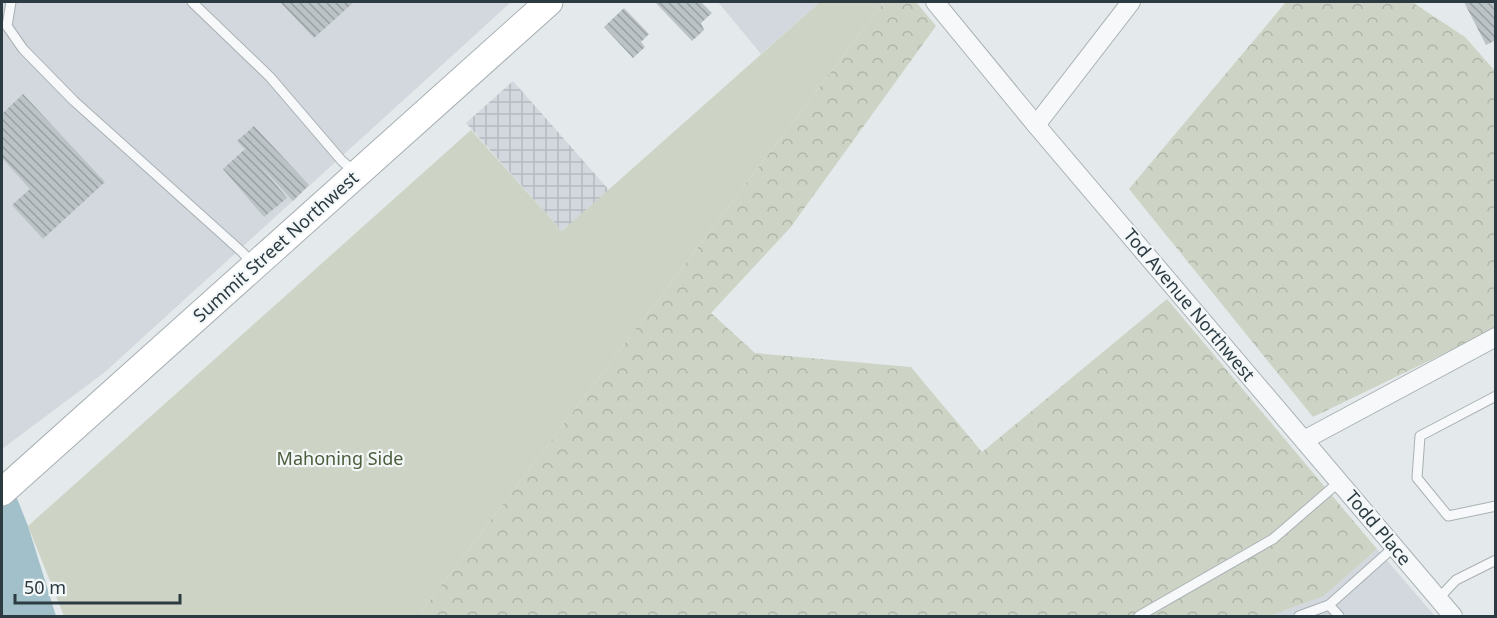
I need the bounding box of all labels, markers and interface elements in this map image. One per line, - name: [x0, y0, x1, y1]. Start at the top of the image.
- street label: Summit Street Northwest: [188, 165, 363, 327]
- street label: Tod Avenue Northwest: [1119, 223, 1261, 386]
- park label: Mahoning Side: [277, 446, 403, 470]
- street label: Todd Place: [1340, 485, 1417, 570]
- scale bar: [15, 567, 180, 605]
- text: 50 m: [24, 575, 66, 599]

